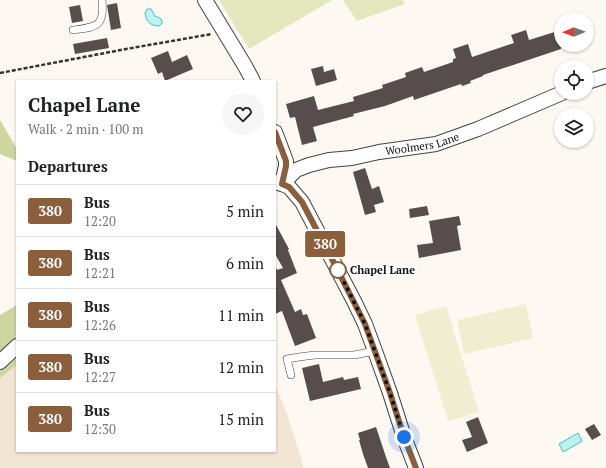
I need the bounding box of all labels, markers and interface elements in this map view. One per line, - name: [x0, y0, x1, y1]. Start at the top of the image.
- north arrow: [554, 12, 594, 52]
- map controls: [554, 12, 594, 148]
- button: locate: [554, 60, 594, 100]
- text: Chapel Lane: [28, 92, 140, 117]
- button: heart: [222, 93, 264, 135]
- button: layers: [554, 108, 594, 148]
- text: Walk · 2 min · 100 m: [28, 120, 143, 138]
- street label: Woolmers Lane: [384, 129, 461, 158]
- text: Departures: [28, 156, 108, 176]
- text: Bus: [84, 192, 110, 212]
- text: 380: [38, 201, 62, 220]
- text: 5 min: [226, 201, 264, 221]
- text: 12:20: [84, 212, 116, 230]
- line badge: 380: [302, 231, 348, 257]
- text: 380: [313, 234, 337, 253]
- text: Bus: [84, 244, 110, 264]
- text: 380: [38, 253, 62, 272]
- text: 6 min: [226, 253, 264, 273]
- marker: Chapel Lane: [329, 261, 347, 279]
- place label: Chapel Lane: [350, 263, 415, 277]
- text: 12:21: [84, 264, 116, 282]
- text: Bus: [84, 296, 110, 316]
- text: 380: [38, 305, 62, 324]
- text: 11 min: [218, 305, 264, 325]
- text: 12:26: [84, 316, 116, 334]
- text: Bus: [84, 348, 110, 368]
- text: 380: [38, 357, 62, 376]
- text: 12 min: [218, 357, 264, 377]
- text: 12:27: [84, 368, 116, 386]
- text: Bus: [84, 400, 110, 420]
- text: 380: [38, 409, 62, 428]
- text: 15 min: [218, 409, 264, 429]
- text: 12:30: [84, 420, 116, 438]
- your location: [394, 427, 414, 447]

